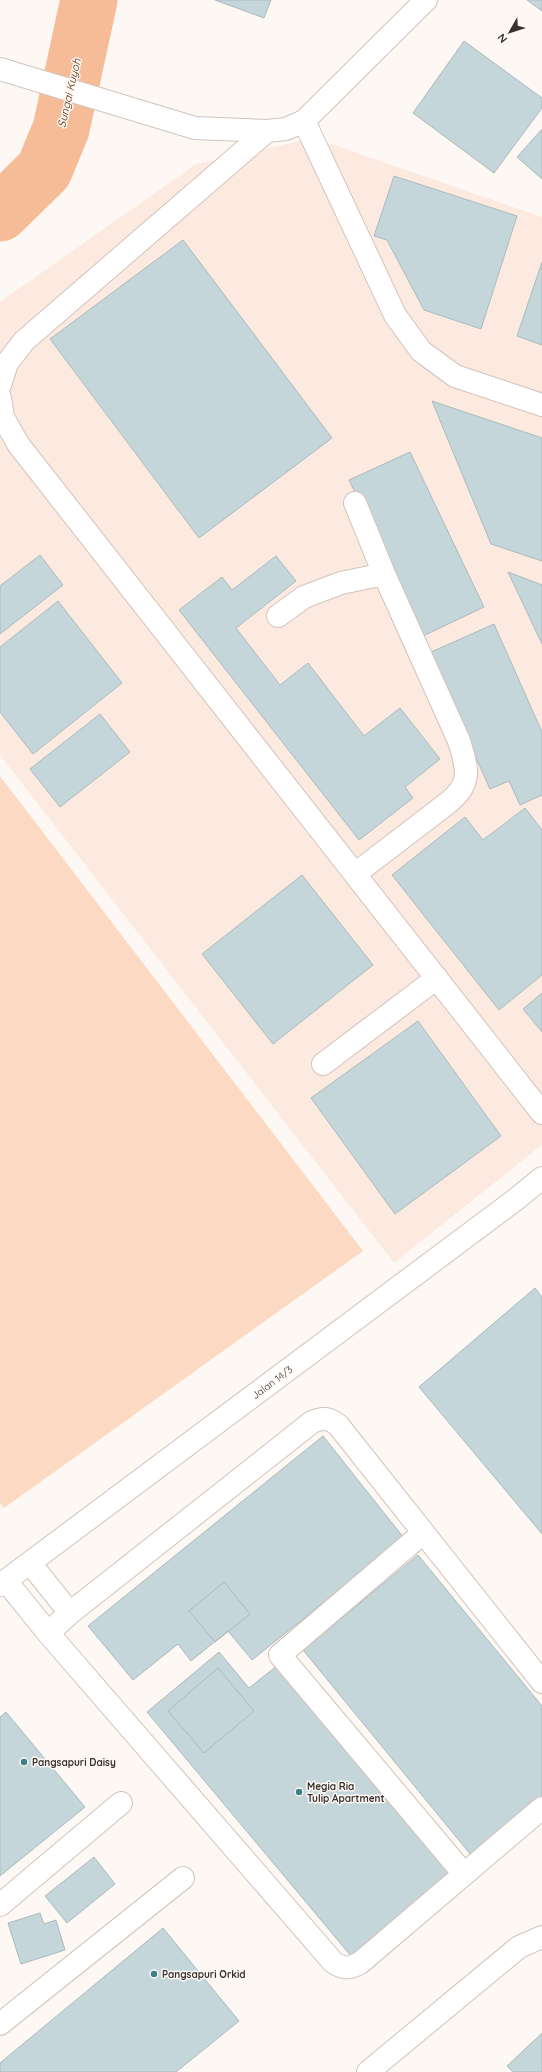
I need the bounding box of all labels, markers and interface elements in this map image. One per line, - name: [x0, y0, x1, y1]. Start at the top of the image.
- north arrow: [490, 12, 530, 52]
- text: N: [494, 31, 510, 46]
- water label: Sungai Kuyoh: [54, 56, 84, 129]
- street label: Jalan 14/3: [249, 1363, 295, 1402]
- place label: Pangsapuri Daisy: [32, 1756, 116, 1769]
- marker: Pangsapuri Daisy: [19, 1757, 29, 1767]
- place label: Megia Ria Tulip Apartment: [307, 1780, 385, 1805]
- marker: Megia Ria Tulip Apartment: [294, 1787, 304, 1797]
- place label: Pangsapuri Orkid: [162, 1968, 246, 1981]
- marker: Pangsapuri Orkid: [149, 1969, 159, 1979]

